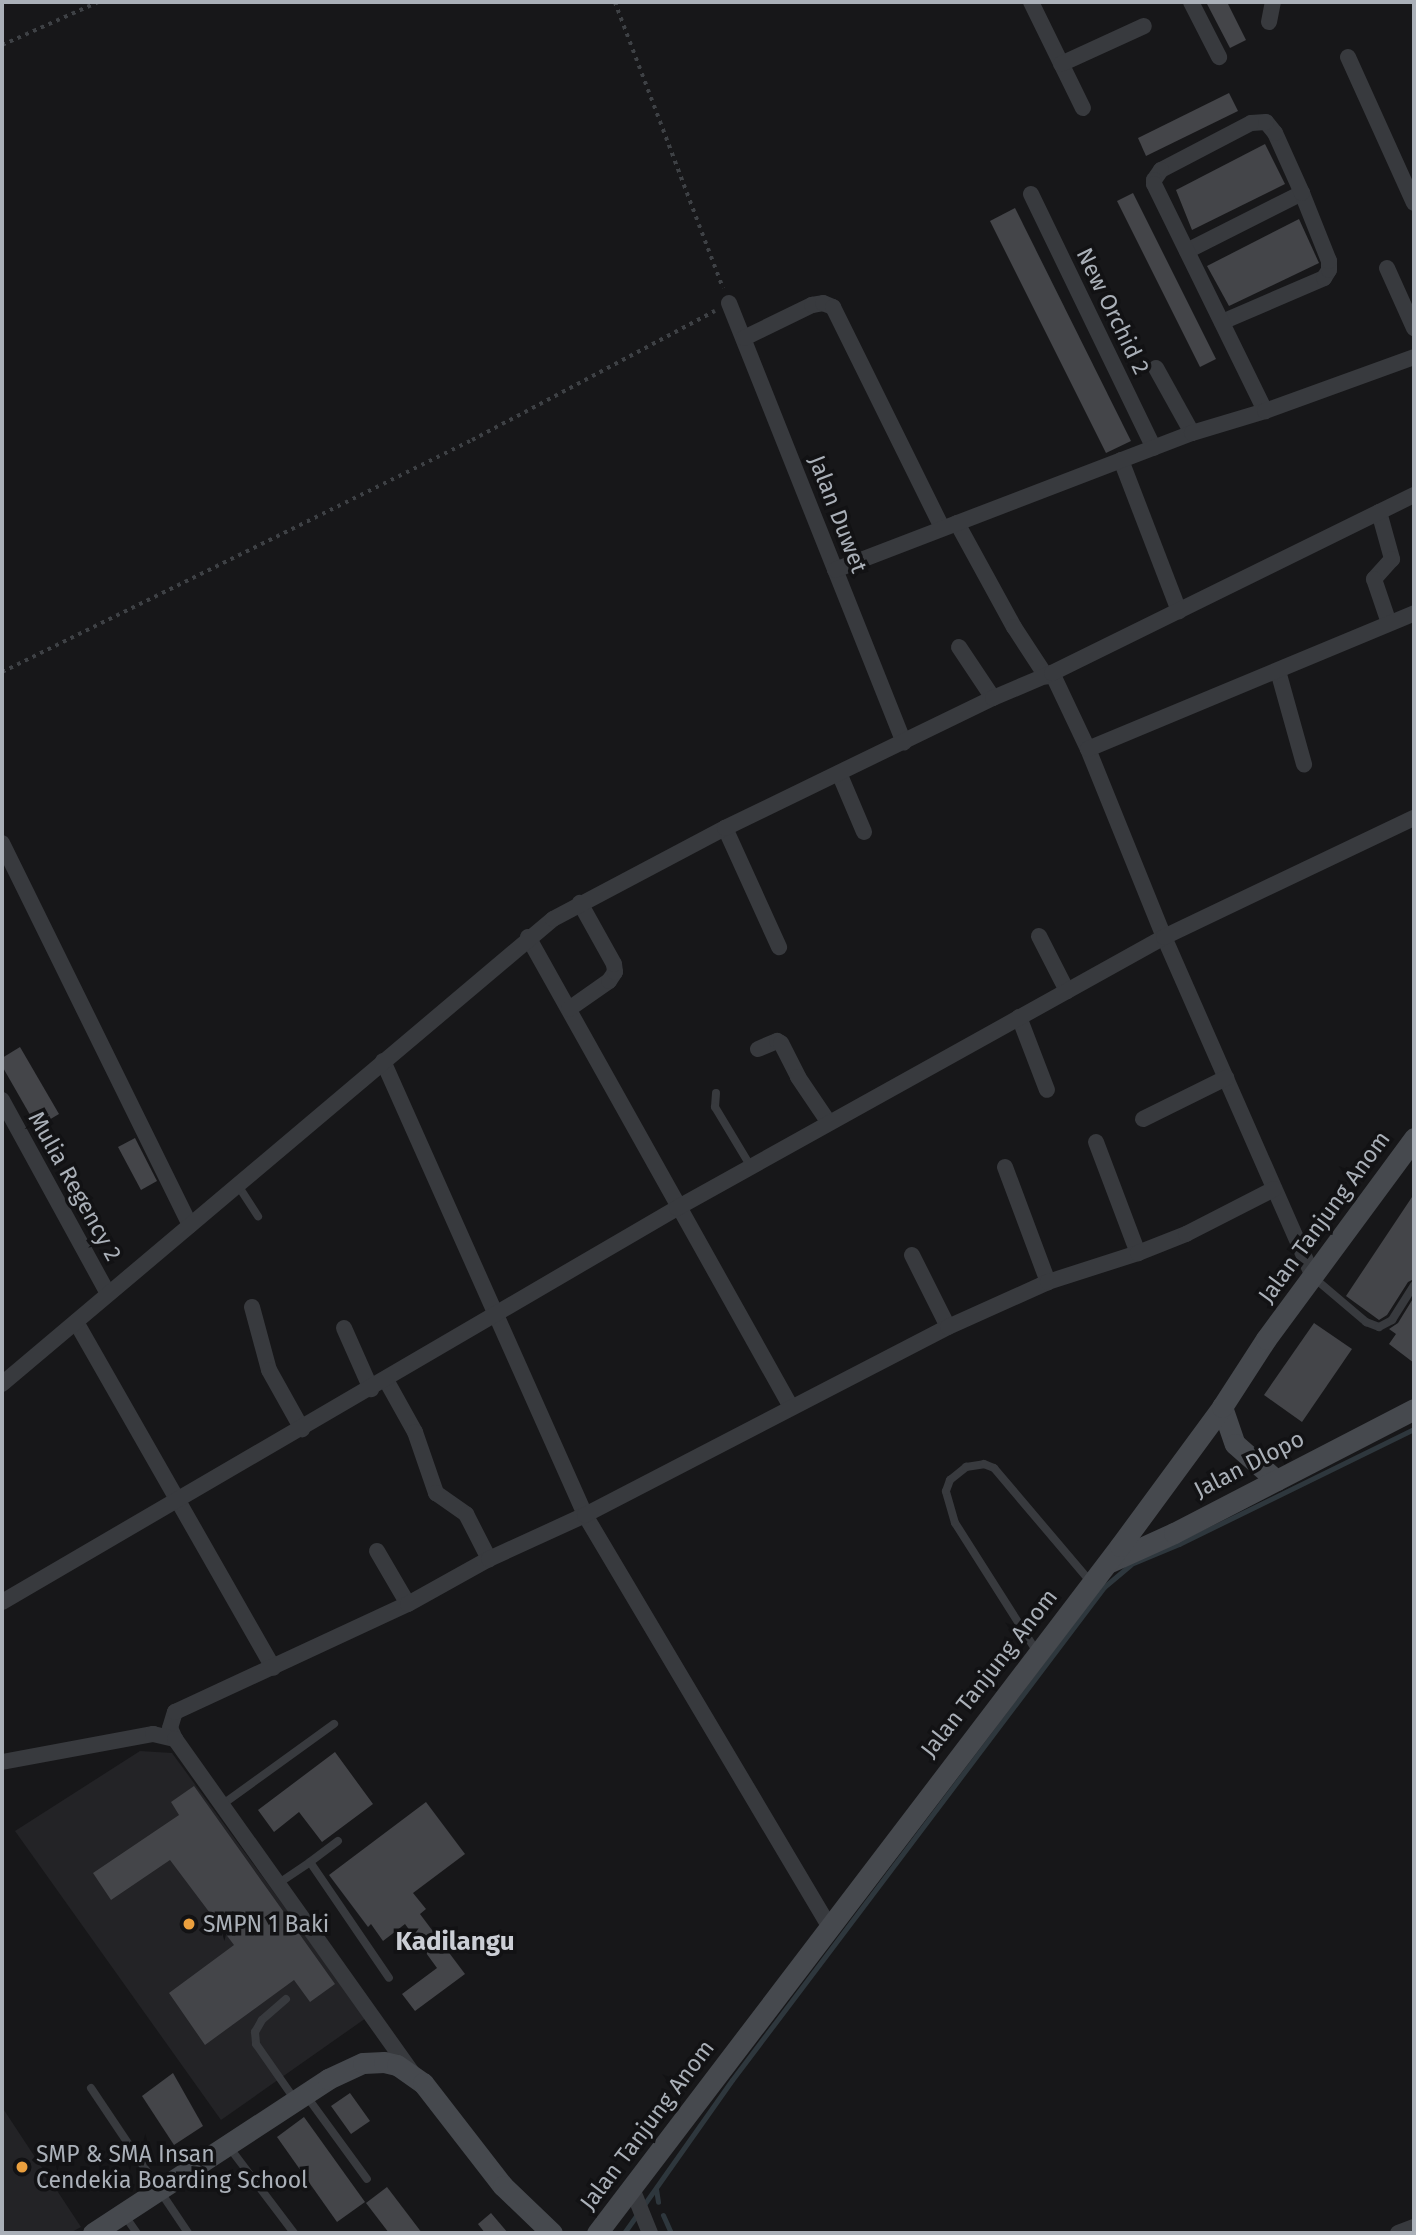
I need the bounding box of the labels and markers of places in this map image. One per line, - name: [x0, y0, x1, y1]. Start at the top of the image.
- place label: SMPN 1 Baki: [203, 1910, 329, 1938]
- marker: SMPN 1 Baki: [181, 1916, 197, 1932]
- place label: SMP & SMA Insan Cendekia Boarding School: [36, 2140, 308, 2194]
- marker: SMP & SMA Insan Cendekia Boarding School: [14, 2159, 30, 2175]

